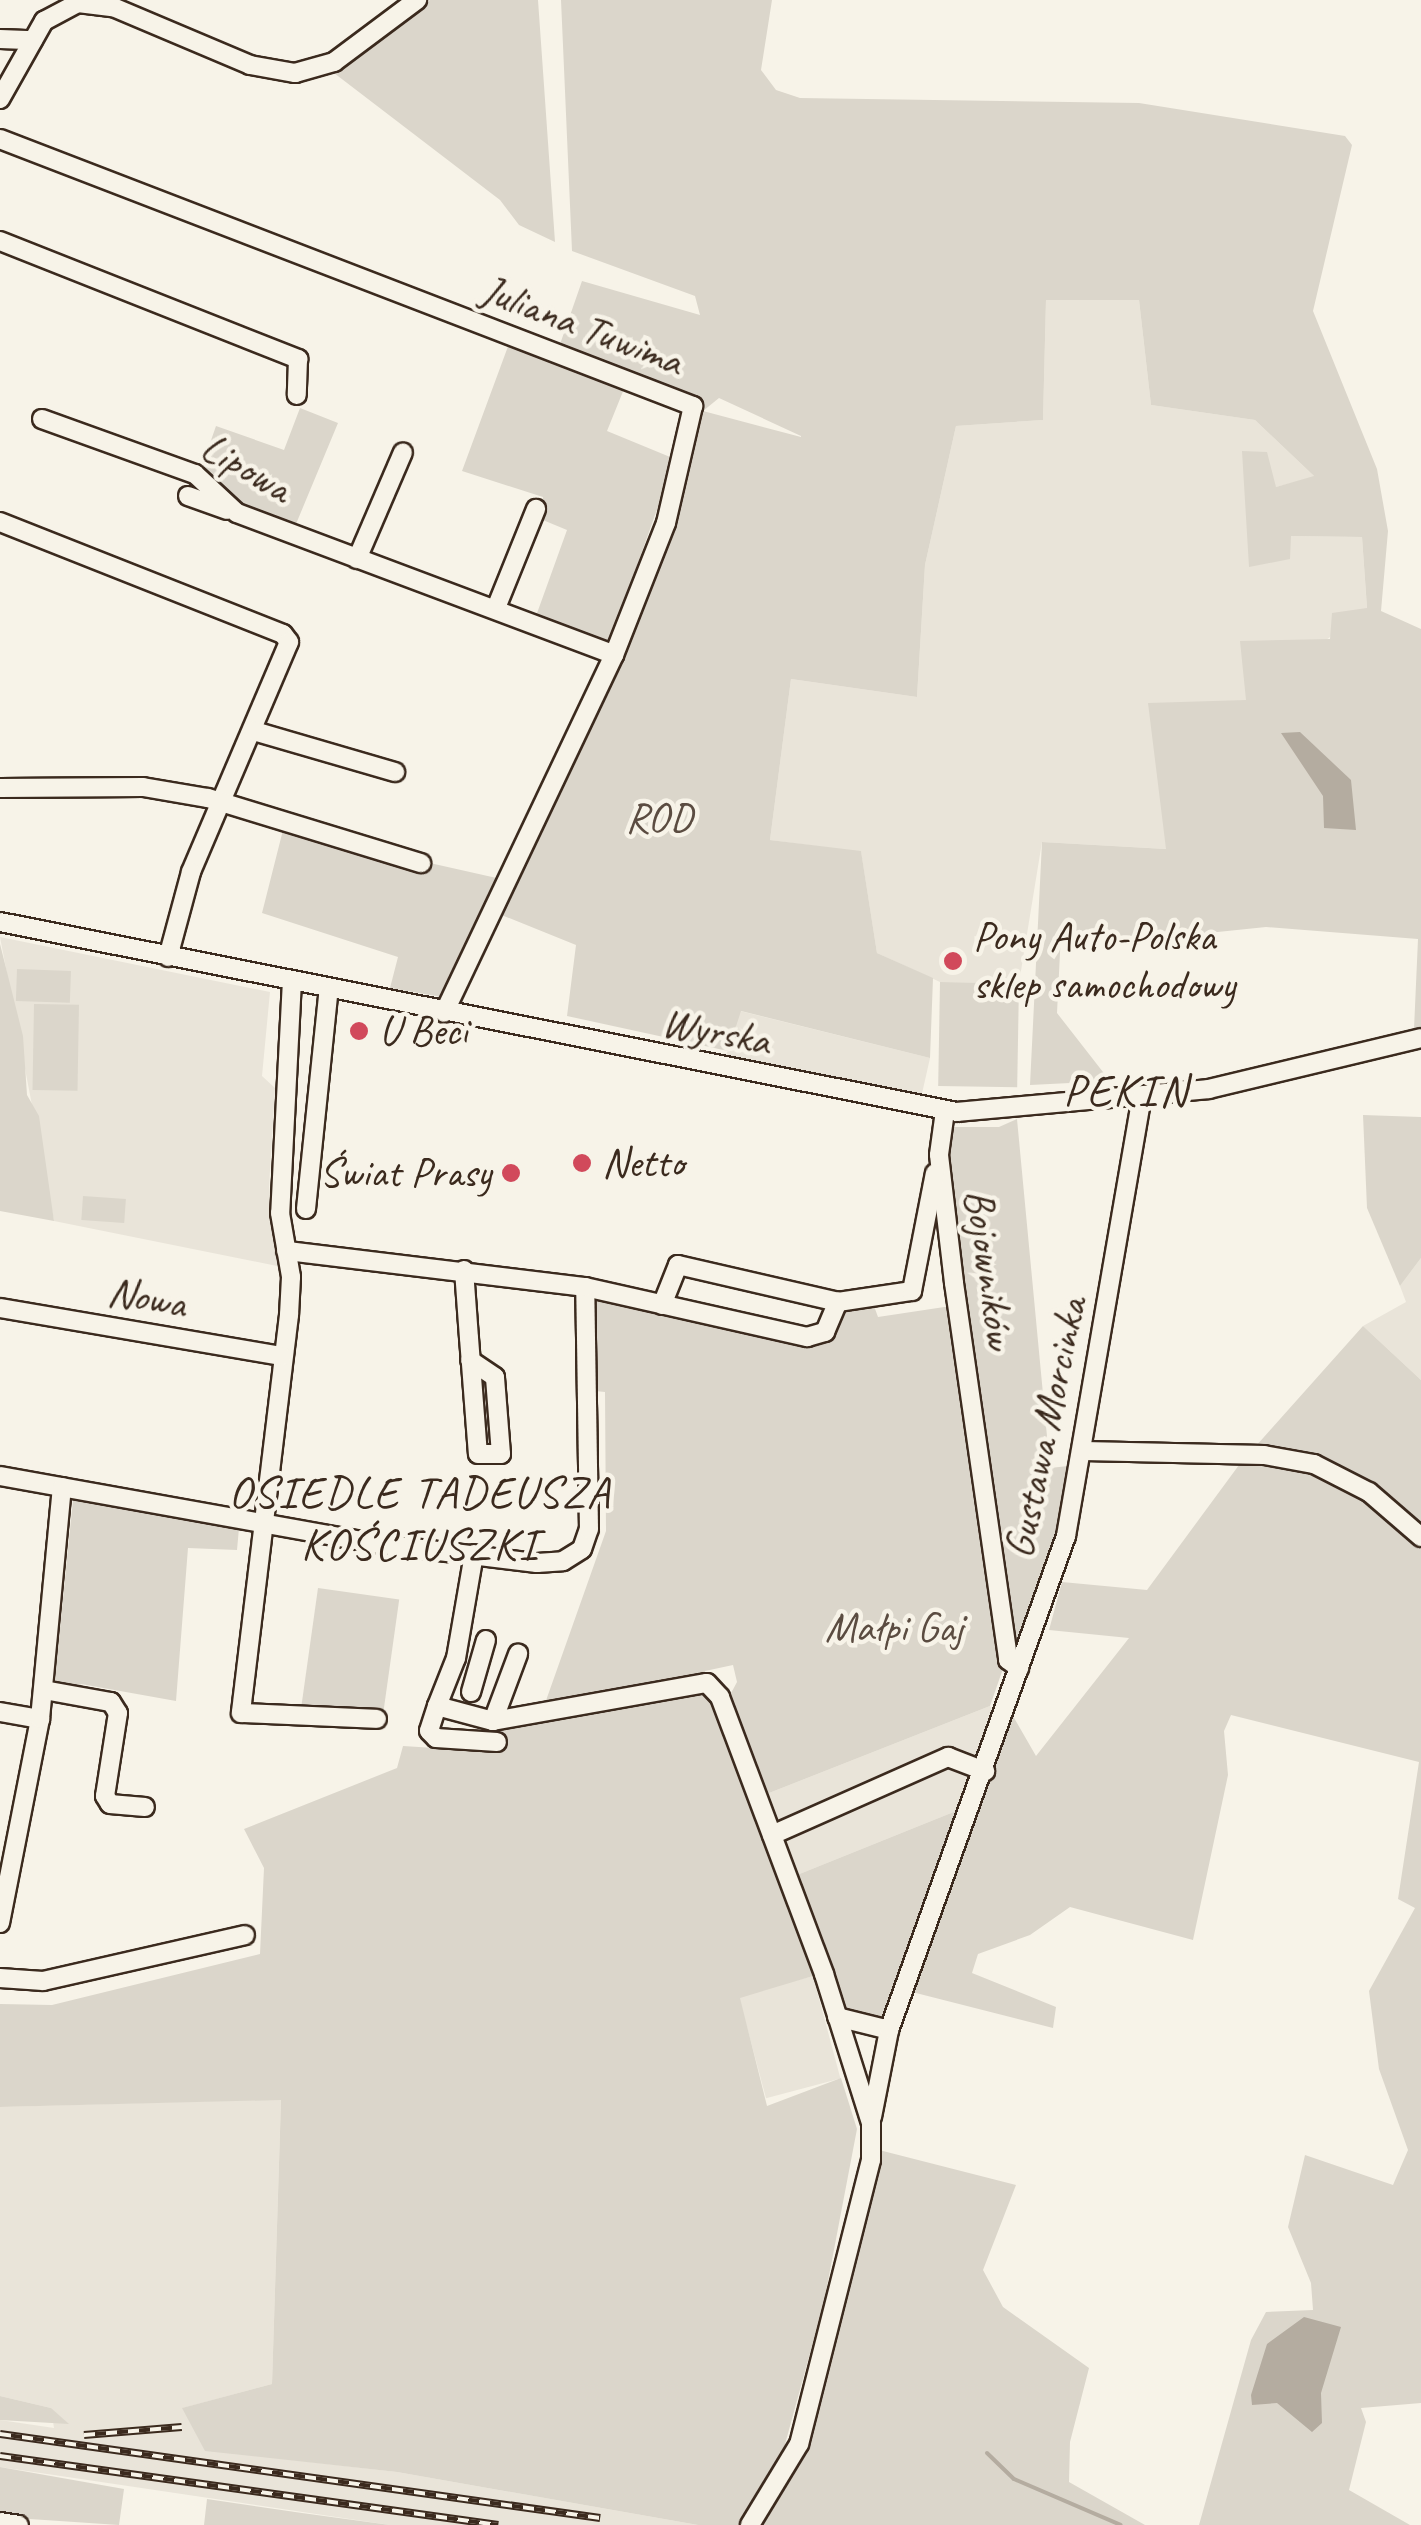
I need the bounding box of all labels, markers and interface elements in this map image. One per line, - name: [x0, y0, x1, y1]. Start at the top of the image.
- street label: Juliana Tuwima: [474, 265, 690, 387]
- street label: Lipowa: [192, 422, 300, 514]
- park label: ROD: [625, 793, 693, 843]
- place label: Pony Auto-Polska sklep samochodowy: [973, 912, 1240, 1010]
- marker: Pony Auto-Polska sklep samochodowy: [942, 950, 964, 972]
- street label: Wyrska: [658, 997, 774, 1067]
- place label: U Beci: [379, 1006, 468, 1056]
- marker: U Beci: [348, 1020, 370, 1042]
- district label: PEKIN: [1065, 1064, 1187, 1118]
- place label: Netto: [602, 1138, 684, 1188]
- place label: Świat Prasy: [318, 1148, 491, 1198]
- marker: Netto: [571, 1152, 593, 1174]
- marker: Świat Prasy: [500, 1162, 522, 1184]
- street label: Bojowników: [953, 1186, 1025, 1352]
- street label: Nowa: [104, 1266, 190, 1330]
- street label: Gustawa Morcinka: [994, 1293, 1098, 1563]
- district label: OSIEDLE TADEUSZA KOŚCIUSZKI: [228, 1466, 612, 1572]
- park label: Małpi Gaj: [824, 1603, 964, 1653]

